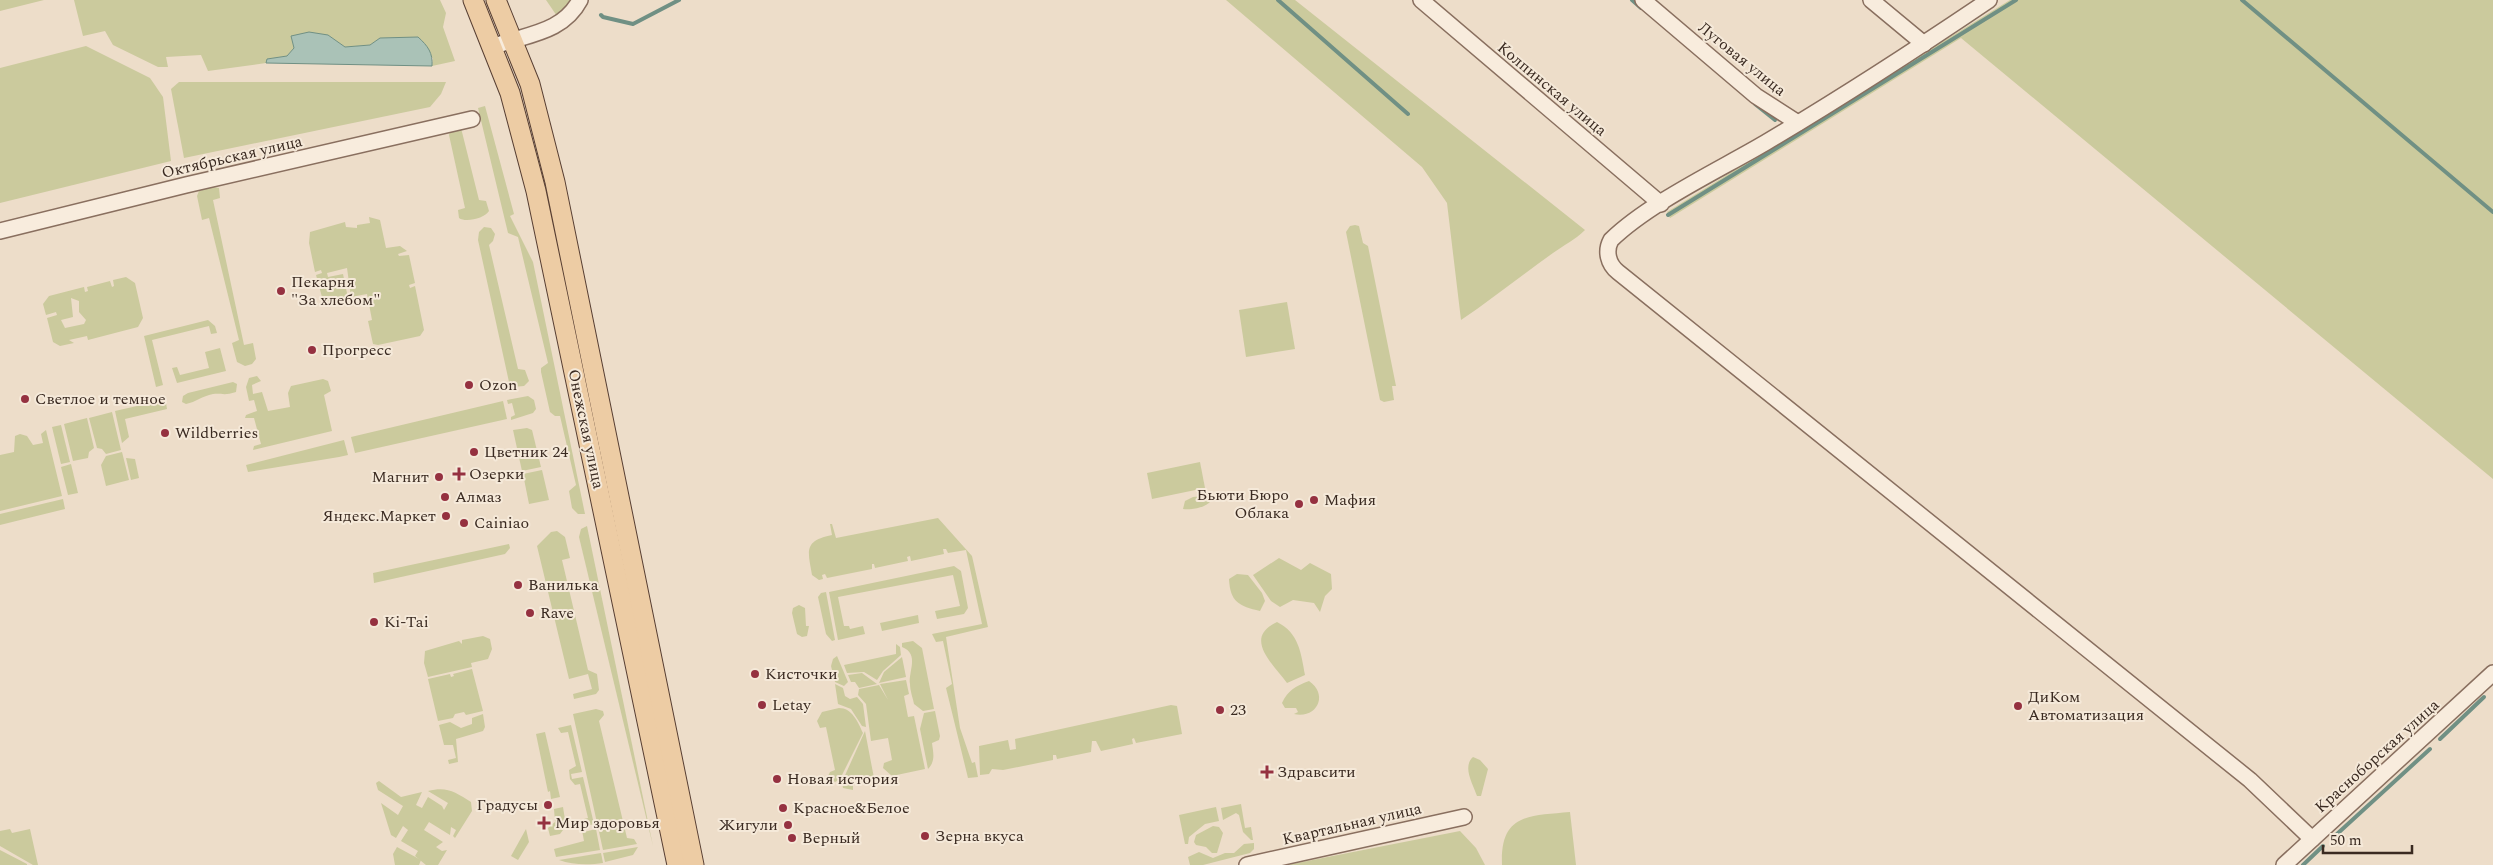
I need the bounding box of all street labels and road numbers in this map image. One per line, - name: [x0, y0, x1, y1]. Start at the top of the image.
- street label: Луговая улица: [1693, 16, 1791, 102]
- street label: Колпинская улица: [1492, 36, 1612, 142]
- street label: Октябрьская улица: [159, 129, 305, 185]
- street label: Онежская улица: [562, 367, 610, 491]
- street label: Красноборская улица: [2309, 693, 2445, 819]
- street label: Квартальная улица: [1280, 796, 1424, 852]

